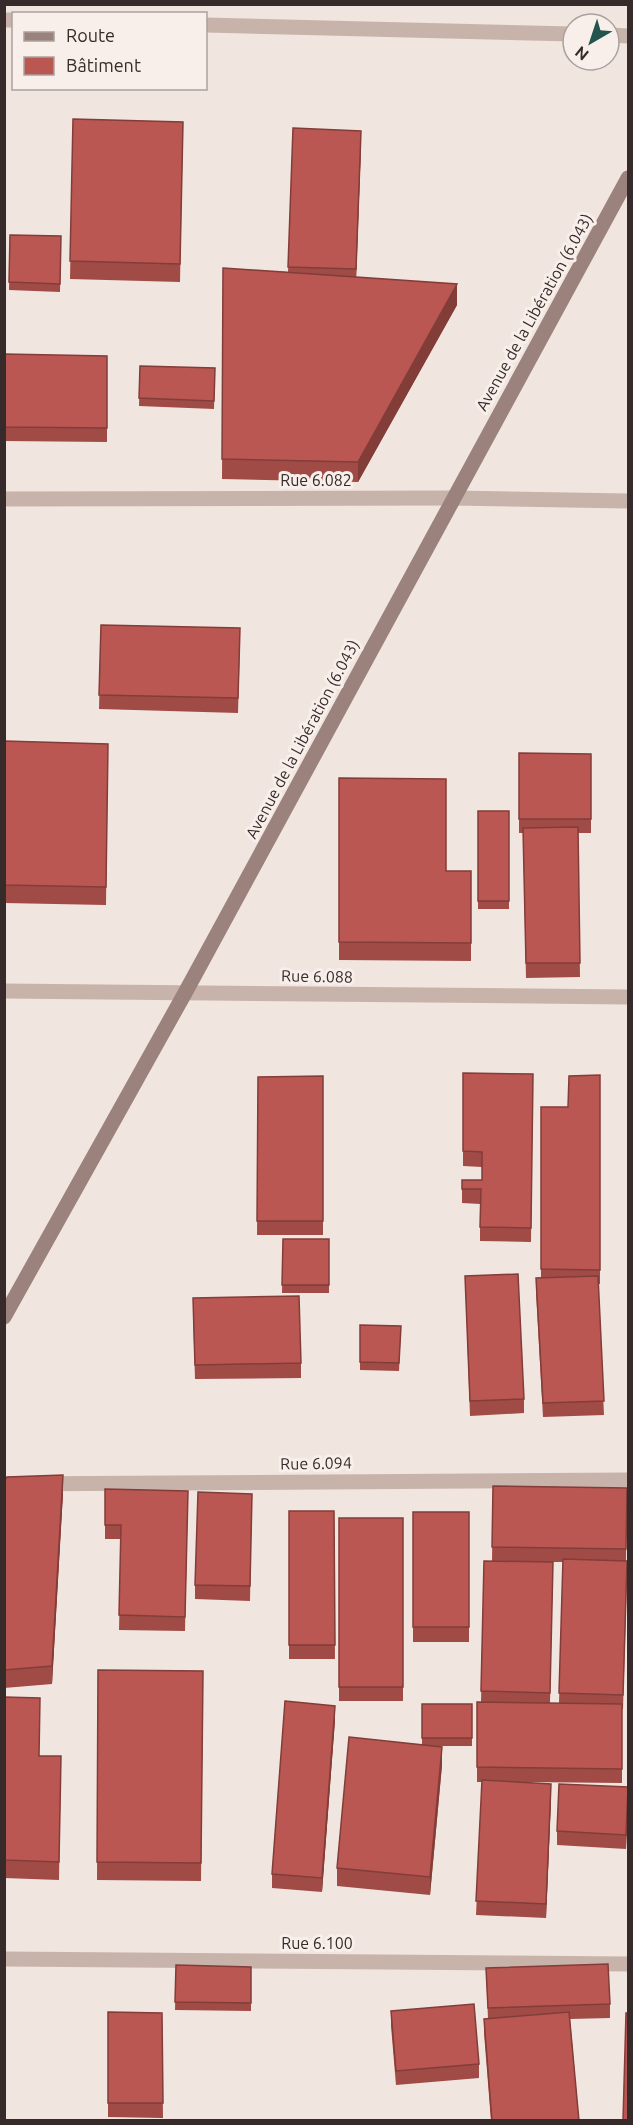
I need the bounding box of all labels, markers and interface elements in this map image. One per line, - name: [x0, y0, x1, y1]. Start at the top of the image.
- legend: [12, 12, 207, 90]
- north arrow: [561, 12, 621, 72]
- text: Route: [66, 25, 115, 45]
- text: N: [571, 43, 592, 64]
- text: Bâtiment: [66, 55, 141, 75]
- street label: Avenue de la Libération (6.043): [472, 210, 597, 414]
- street label: Rue 6.082: [280, 471, 352, 489]
- street label: Avenue de la Libération (6.043): [242, 637, 363, 842]
- street label: Rue 6.088: [281, 966, 353, 986]
- street label: Rue 6.094: [280, 1453, 352, 1473]
- street label: Rue 6.100: [281, 1934, 353, 1952]

